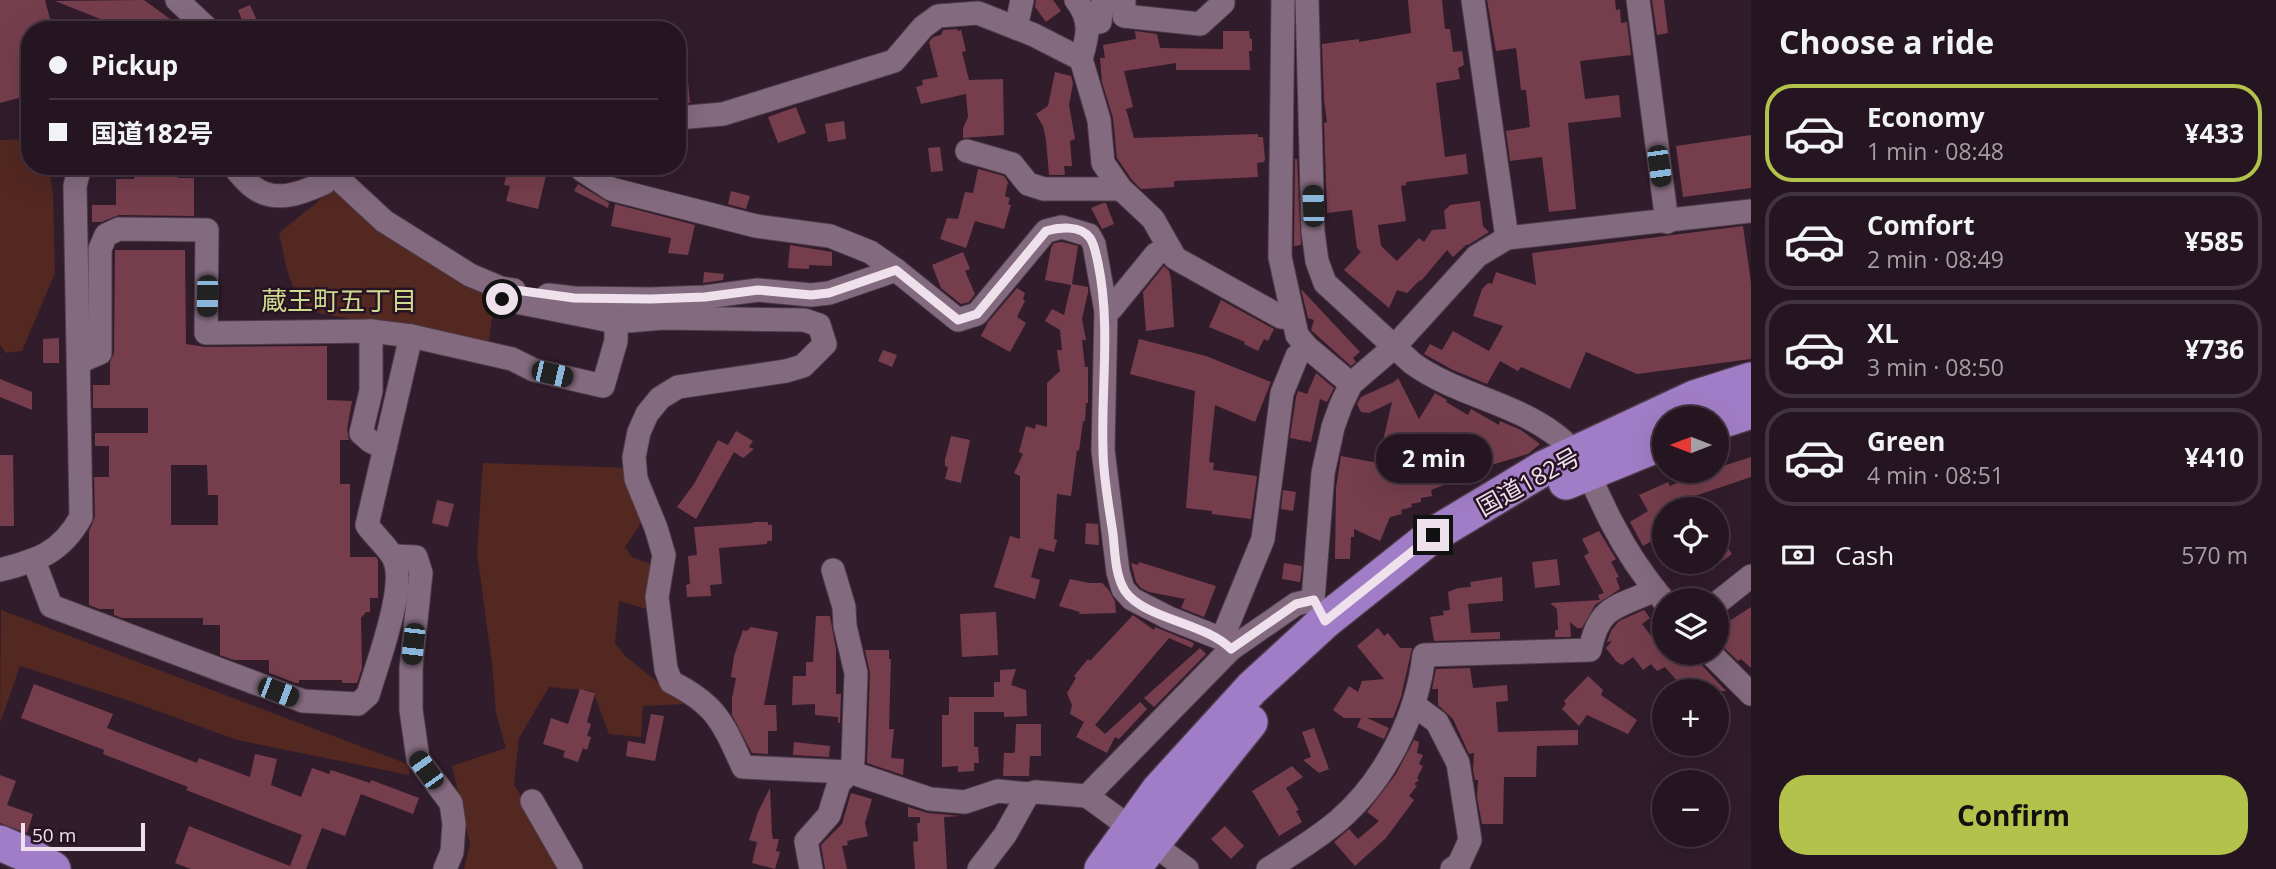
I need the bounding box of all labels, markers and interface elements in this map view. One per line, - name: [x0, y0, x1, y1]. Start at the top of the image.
- text: Choose a ride: [1779, 20, 1994, 63]
- text: Pickup: [91, 47, 178, 83]
- text: Economy: [1867, 99, 1985, 135]
- icon: car: [1783, 102, 1846, 165]
- text: 国道182号: [91, 115, 214, 151]
- text: ¥433: [2185, 115, 2244, 151]
- text: 1 min · 08:48: [1867, 135, 2004, 167]
- car: [1646, 144, 1673, 188]
- car: [1302, 185, 1325, 227]
- text: Comfort: [1867, 207, 1974, 243]
- icon: car: [1783, 210, 1846, 273]
- text: ¥585: [2185, 223, 2244, 259]
- text: 2 min · 08:49: [1867, 243, 2004, 275]
- car: [197, 275, 218, 317]
- district label: 蔵王町五丁目: [261, 282, 417, 318]
- route start: [486, 283, 518, 315]
- text: XL: [1867, 315, 1899, 351]
- icon: car: [1783, 318, 1846, 381]
- text: ¥736: [2185, 331, 2244, 367]
- text: 3 min · 08:50: [1867, 351, 2004, 383]
- car: [530, 359, 575, 389]
- north arrow: [1652, 406, 1729, 483]
- map controls: [1652, 406, 1729, 847]
- text: Green: [1867, 423, 1945, 459]
- icon: car: [1783, 426, 1846, 489]
- callout: 2 min: [1375, 434, 1491, 482]
- street label: 国道182号: [1471, 439, 1585, 523]
- text: ¥410: [2185, 439, 2244, 475]
- text: 2 min: [1402, 442, 1466, 474]
- text: 4 min · 08:51: [1867, 459, 2004, 491]
- button: locate: [1652, 497, 1729, 574]
- route end: [1417, 519, 1449, 551]
- icon: cash: [1779, 536, 1817, 574]
- text: Cash: [1835, 537, 1894, 573]
- text: 570 m: [2181, 539, 2248, 571]
- button: layers: [1652, 588, 1729, 665]
- car: [401, 622, 426, 666]
- car: [255, 675, 302, 709]
- button: +: [1652, 679, 1729, 756]
- car: [406, 747, 447, 793]
- button: −: [1652, 770, 1729, 847]
- button: Confirm: [1779, 775, 2248, 855]
- scale bar: [21, 820, 145, 852]
- text: 50 m: [32, 822, 76, 848]

